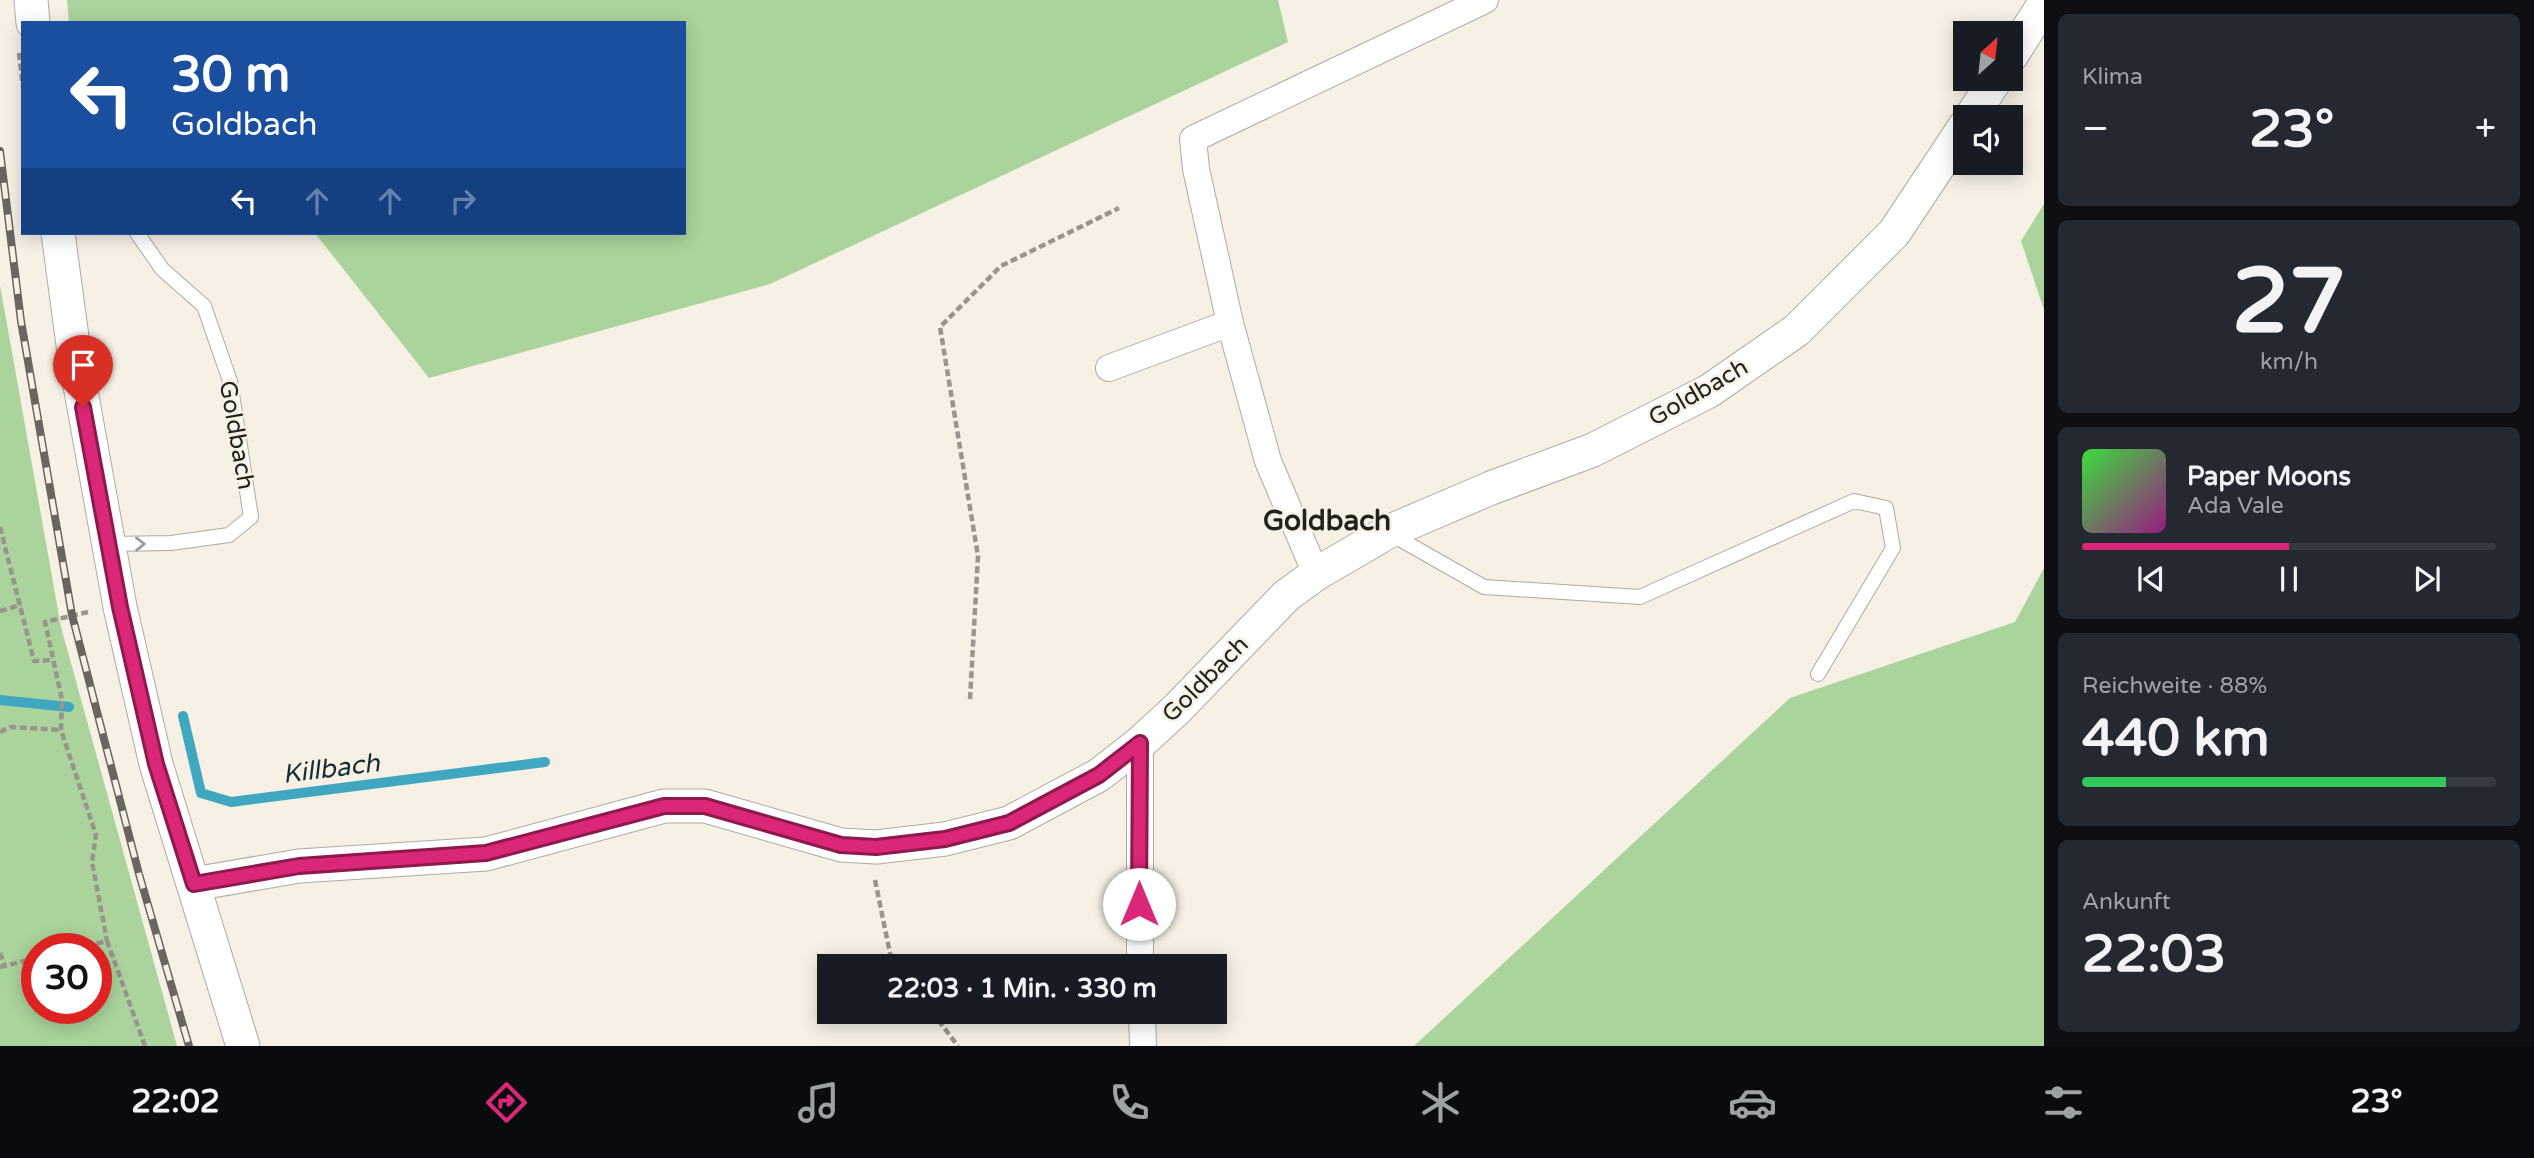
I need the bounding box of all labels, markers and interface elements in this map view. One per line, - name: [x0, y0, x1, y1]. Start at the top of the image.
- north arrow: [1953, 21, 2023, 91]
- map controls: [1953, 21, 2023, 175]
- text: 30 m: [171, 46, 290, 105]
- icon: left: [56, 49, 147, 140]
- text: Klima: [2082, 63, 2143, 91]
- text: 23°: [2249, 98, 2334, 161]
- button: sound: [1953, 105, 2023, 175]
- text: Goldbach: [171, 106, 318, 144]
- text: −: [2082, 106, 2109, 152]
- text: +: [2475, 106, 2496, 152]
- icon: left: [225, 182, 263, 220]
- icon: ahead: [298, 182, 336, 220]
- icon: ahead: [371, 182, 409, 220]
- icon: right: [444, 182, 482, 220]
- text: 27: [2232, 247, 2346, 357]
- pin: [53, 335, 113, 407]
- icon: arrive: [64, 346, 102, 384]
- text: km/h: [2260, 348, 2318, 376]
- street label: Goldbach: [1643, 352, 1753, 432]
- street label: Goldbach: [213, 378, 260, 492]
- text: Paper Moons: [2187, 461, 2351, 492]
- text: Ada Vale: [2187, 492, 2284, 520]
- district label: Goldbach: [1263, 504, 1391, 538]
- one-way arrow: [135, 536, 145, 552]
- icon: previous: [2132, 560, 2170, 598]
- icon: pause: [2270, 560, 2308, 598]
- icon: next: [2408, 560, 2446, 598]
- street label: Goldbach: [1156, 630, 1254, 728]
- text: Reichweite · 88%: [2082, 672, 2267, 700]
- text: 440 km: [2082, 707, 2270, 770]
- water label: Killbach: [281, 747, 383, 790]
- position arrow: [1102, 867, 1176, 941]
- text: Ankunft: [2082, 888, 2171, 916]
- text: 22:03: [2082, 923, 2226, 986]
- speed limit sign: 30: [21, 933, 112, 1024]
- text: 22:03 · 1 Min. · 330 m: [887, 973, 1157, 1004]
- icon: directions: [482, 1078, 531, 1127]
- icon: music: [794, 1078, 843, 1127]
- icon: phone: [1105, 1078, 1154, 1127]
- icon: climate: [1416, 1078, 1465, 1127]
- icon: car: [1728, 1078, 1777, 1127]
- icon: filters: [2039, 1078, 2088, 1127]
- text: 22:02: [131, 1083, 220, 1121]
- text: 23°: [2350, 1083, 2403, 1121]

